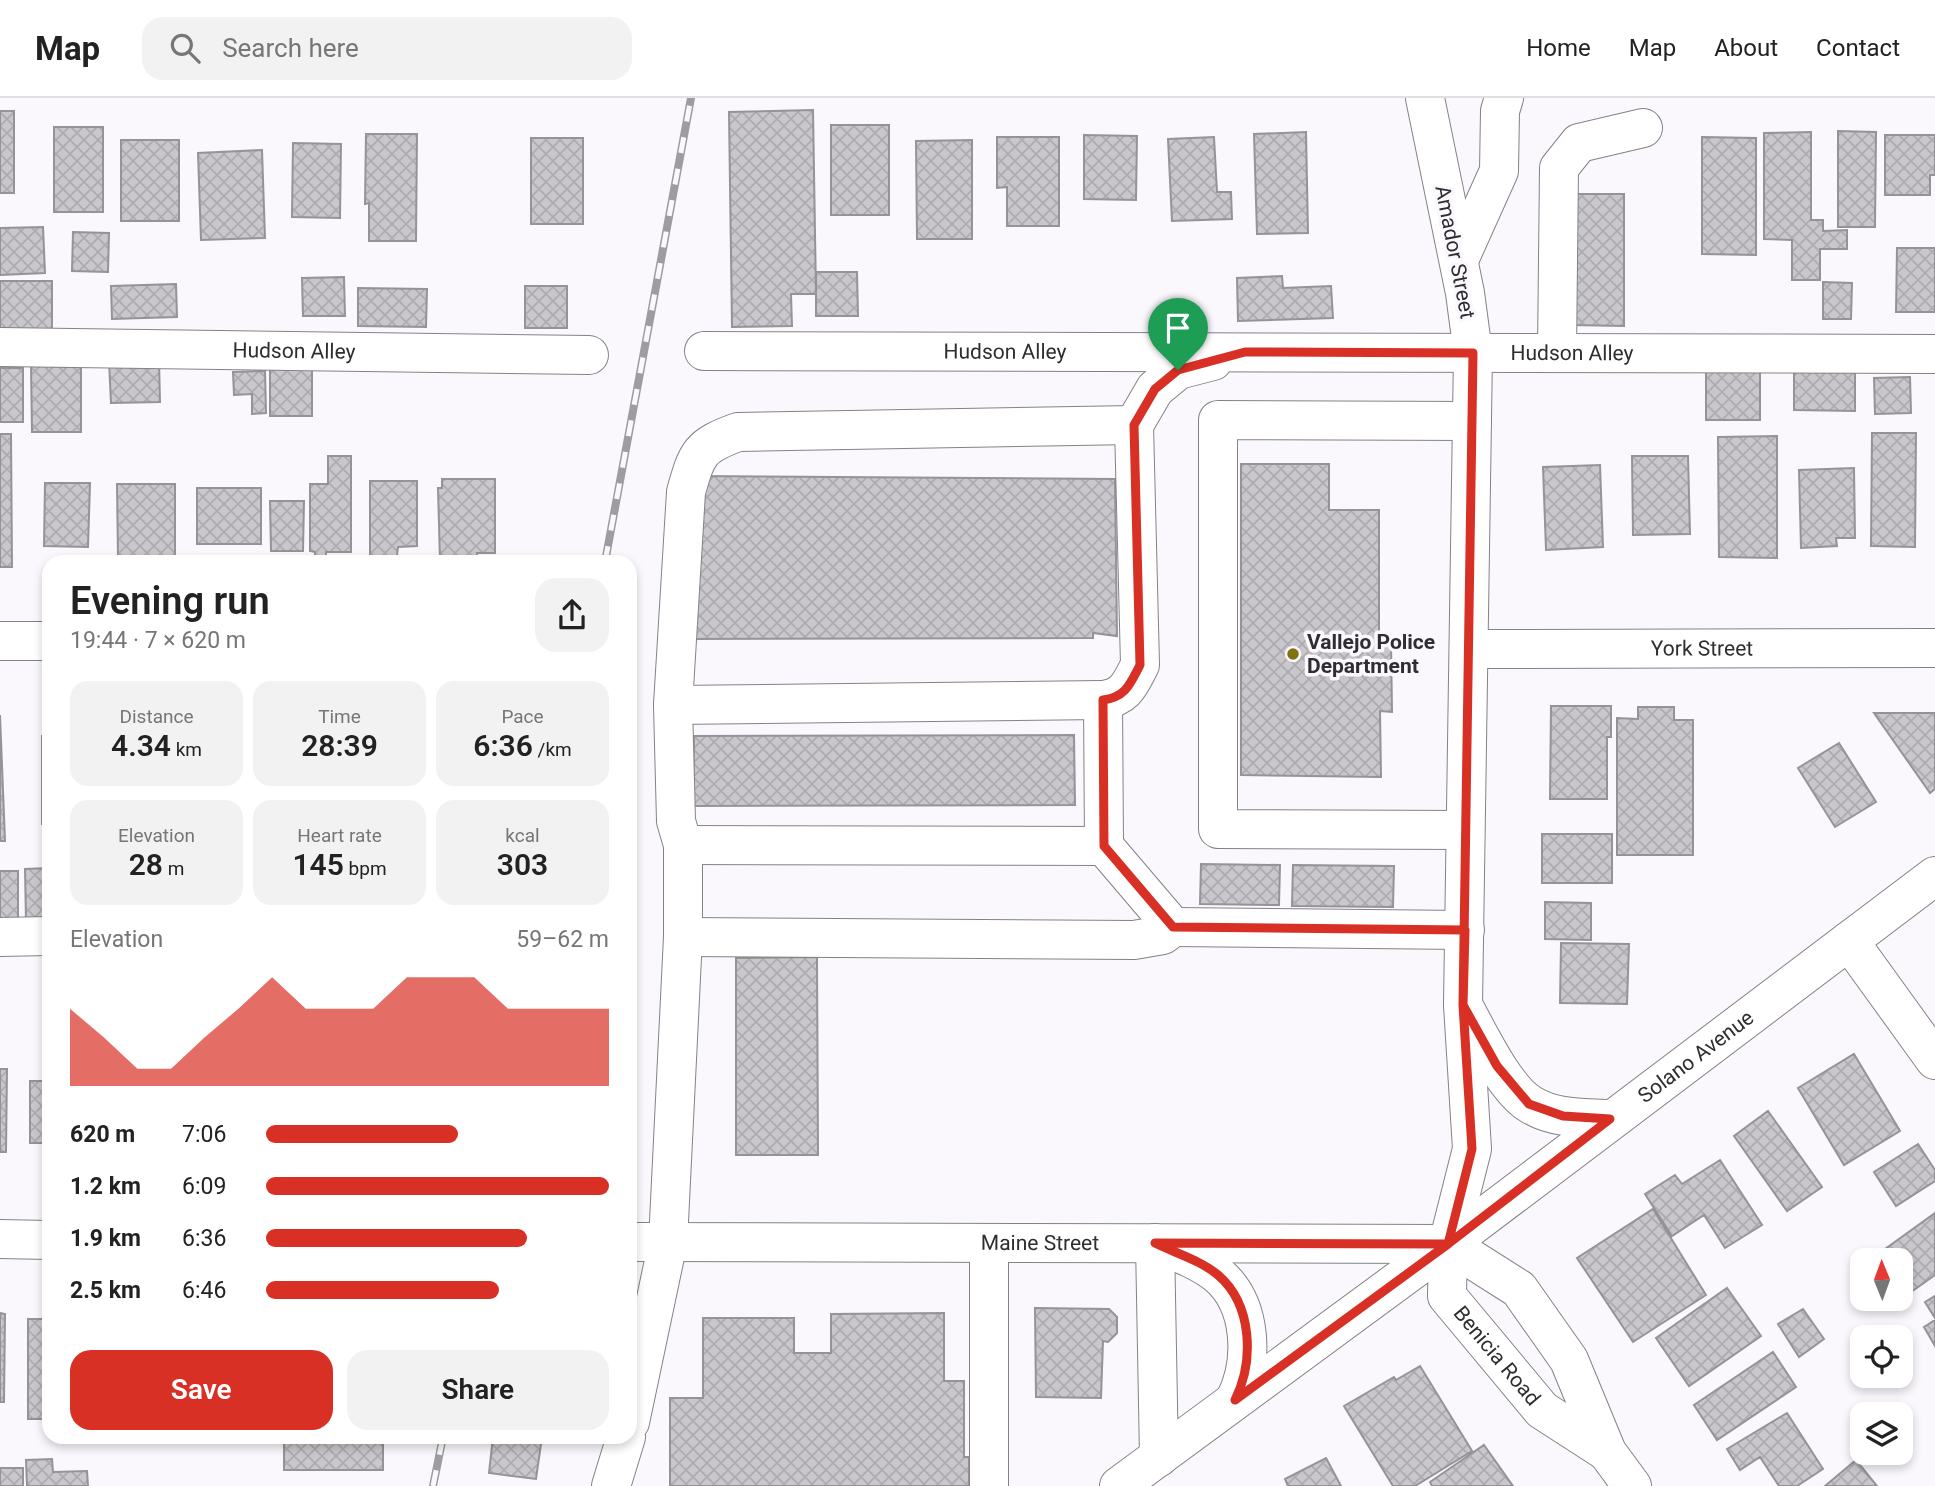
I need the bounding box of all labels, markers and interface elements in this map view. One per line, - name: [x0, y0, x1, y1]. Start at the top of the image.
- search box: [142, 17, 632, 80]
- text: Map: [35, 29, 100, 68]
- icon: search: [166, 29, 204, 67]
- text: Search here: [222, 33, 359, 63]
- text: Home: [1526, 34, 1591, 62]
- text: Map: [1629, 34, 1676, 62]
- text: About: [1714, 34, 1778, 62]
- text: Contact: [1816, 34, 1900, 62]
- street label: Amador Street: [1430, 183, 1480, 321]
- pin: [1148, 298, 1208, 370]
- icon: arrive: [1159, 309, 1197, 347]
- street label: Hudson Alley: [232, 338, 356, 364]
- street label: Hudson Alley: [944, 340, 1067, 364]
- street label: Hudson Alley: [1510, 341, 1634, 365]
- button: share: [535, 578, 609, 652]
- text: Evening run: [70, 579, 270, 623]
- text: 19:44 · 7 × 620 m: [70, 627, 246, 654]
- place label: Vallejo Police Department: [1307, 630, 1435, 678]
- street label: York Street: [1651, 636, 1753, 661]
- marker: Vallejo Police Department: [1285, 646, 1301, 662]
- text: Distance: [120, 705, 193, 728]
- text: Time: [318, 705, 361, 728]
- text: Pace: [501, 705, 544, 728]
- text: 4.34: [111, 728, 171, 763]
- text: 28:39: [301, 728, 378, 763]
- text: 6:36: [473, 728, 533, 763]
- text: km: [171, 738, 202, 761]
- text: /km: [533, 738, 572, 761]
- text: Elevation: [118, 824, 195, 847]
- text: Heart rate: [297, 824, 382, 847]
- text: kcal: [505, 824, 540, 847]
- text: 28: [129, 847, 163, 882]
- text: 145: [292, 847, 344, 882]
- text: 303: [497, 847, 548, 882]
- text: m: [163, 857, 184, 880]
- text: bpm: [344, 857, 387, 880]
- text: Elevation: [70, 926, 163, 953]
- text: 59–62 m: [516, 926, 609, 953]
- street label: Solano Avenue: [1633, 1005, 1758, 1108]
- text: 620 m: [70, 1121, 135, 1148]
- text: 7:06: [182, 1121, 226, 1148]
- text: 1.2 km: [70, 1173, 141, 1200]
- text: 6:09: [182, 1173, 226, 1200]
- text: 1.9 km: [70, 1225, 141, 1252]
- text: 6:36: [182, 1225, 226, 1252]
- street label: Maine Street: [981, 1231, 1099, 1255]
- north arrow: [1850, 1248, 1913, 1311]
- map controls: [1850, 1248, 1913, 1465]
- text: 2.5 km: [70, 1277, 141, 1304]
- text: 6:46: [182, 1277, 226, 1304]
- street label: Benicia Road: [1449, 1301, 1545, 1410]
- button: locate: [1850, 1325, 1913, 1388]
- button: Save: [70, 1350, 333, 1430]
- button: Share: [347, 1350, 609, 1430]
- button: layers: [1850, 1402, 1913, 1465]

